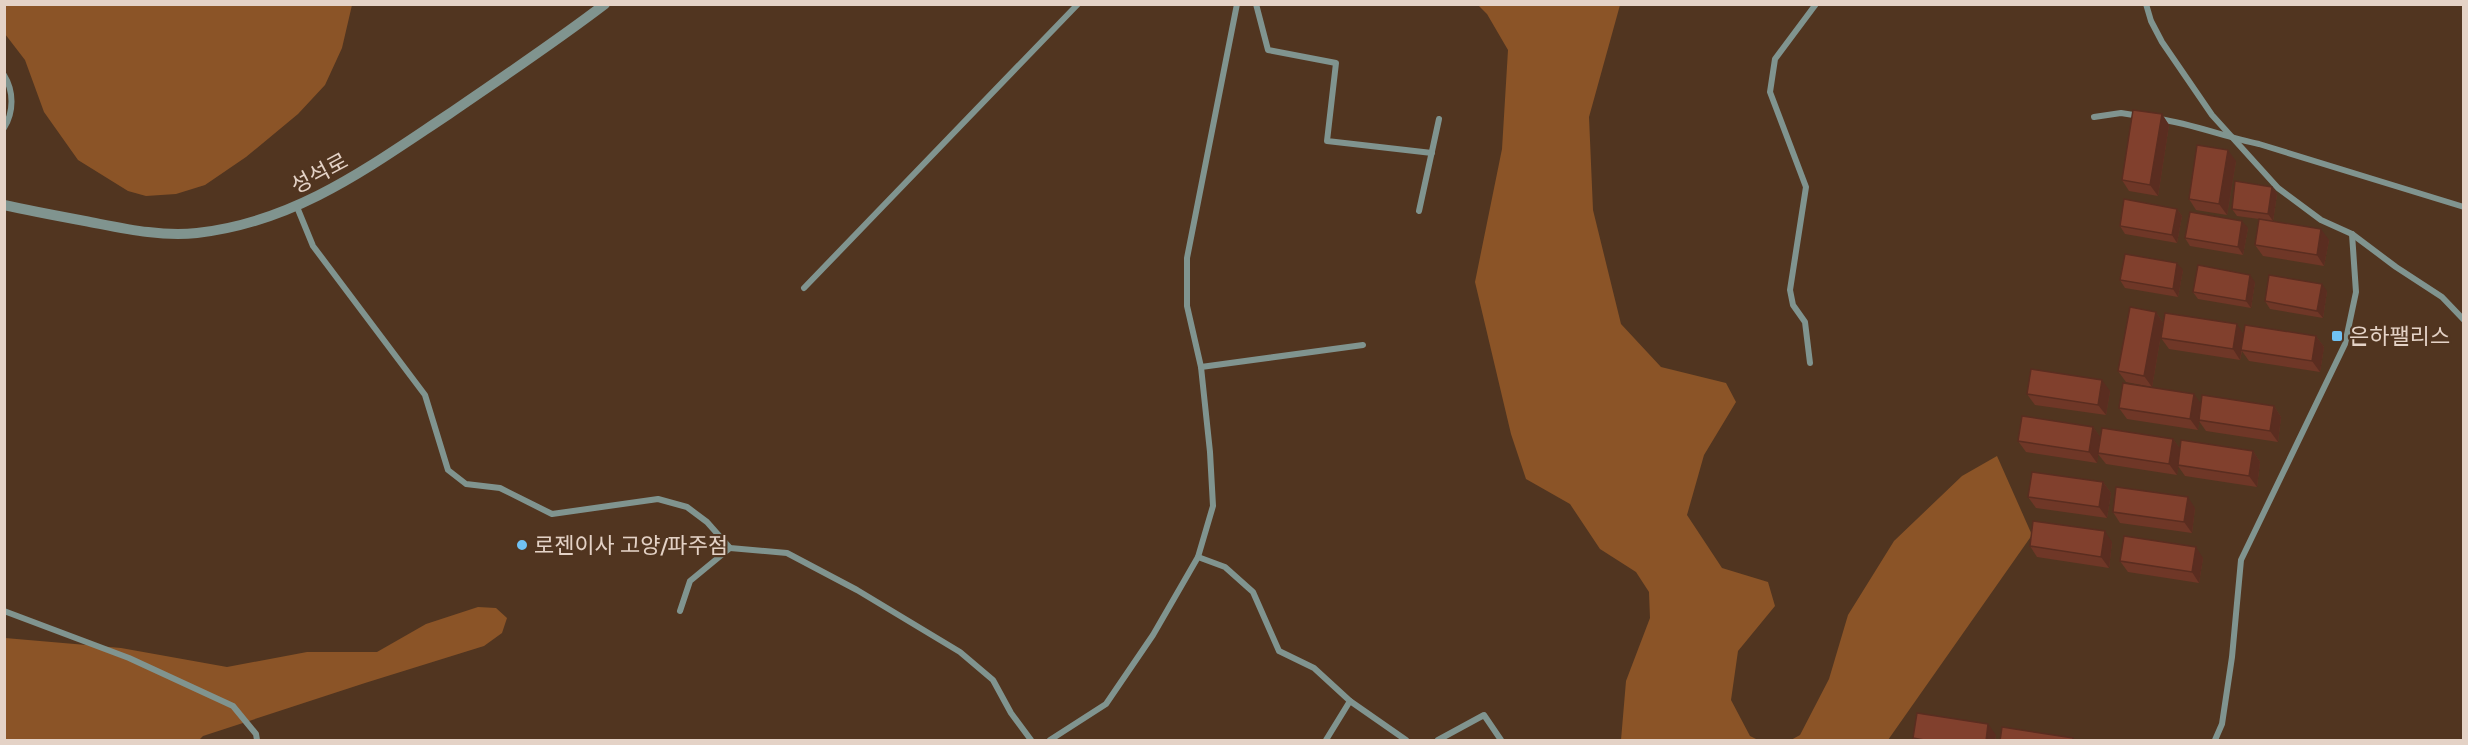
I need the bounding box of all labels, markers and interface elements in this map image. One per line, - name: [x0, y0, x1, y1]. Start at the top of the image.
- street label: 성석로: [286, 147, 352, 200]
- place label: 은하팰리스: [2349, 323, 2450, 350]
- marker: 은하팰리스: [2330, 329, 2344, 343]
- place label: 로젠이사 고양/파주점: [534, 532, 728, 559]
- marker: 로젠이사 고양/파주점: [515, 538, 529, 552]

